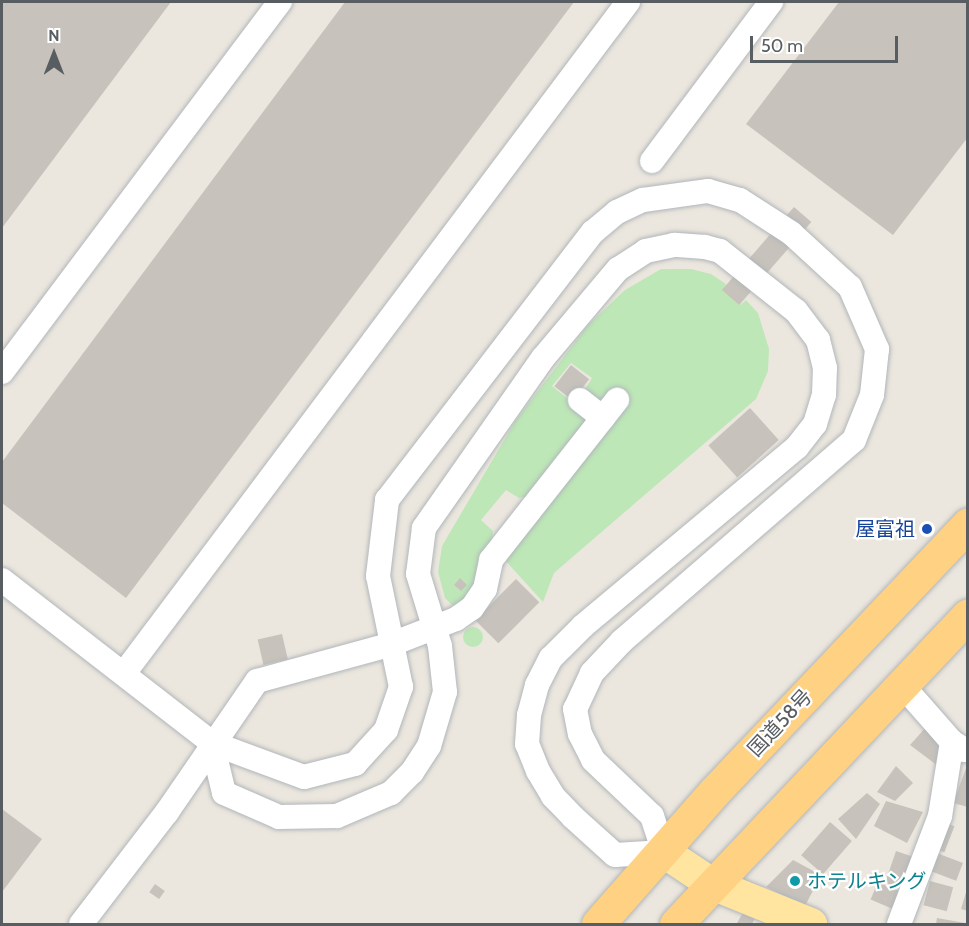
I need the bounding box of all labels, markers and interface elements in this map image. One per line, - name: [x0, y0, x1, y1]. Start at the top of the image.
- north arrow: [24, 24, 84, 84]
- scale bar: [753, 24, 902, 62]
- text: N: [48, 26, 60, 45]
- text: 50 m: [761, 35, 803, 57]
- place label: 屋富祖: [855, 517, 915, 541]
- marker: 屋富祖: [920, 522, 934, 536]
- street label: 国道58号: [743, 684, 817, 762]
- place label: ホテルキング: [807, 869, 927, 893]
- marker: ホテルキング: [788, 874, 802, 888]

